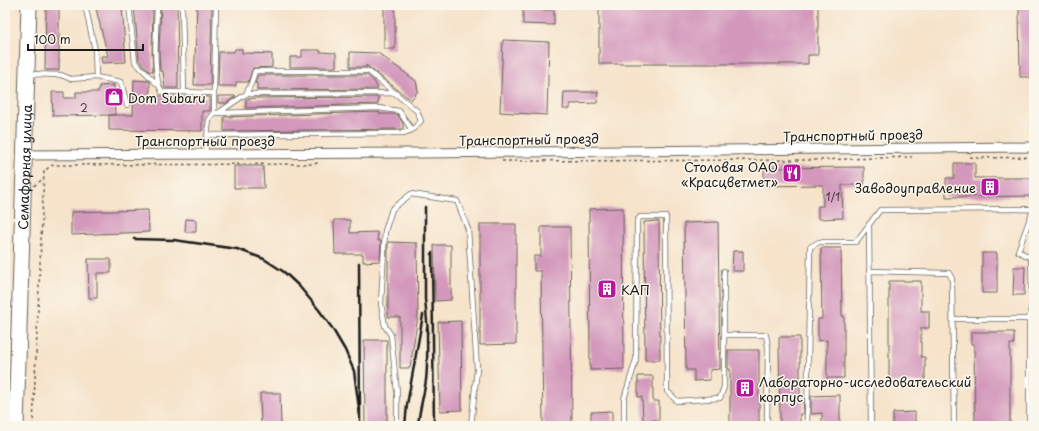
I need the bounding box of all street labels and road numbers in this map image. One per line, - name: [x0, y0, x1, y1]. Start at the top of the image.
- street label: Семафорная улица: [13, 103, 35, 230]
- street label: Транспортный проезд: [783, 124, 923, 146]
- street label: Транспортный проезд: [459, 128, 599, 150]
- street label: Транспортный проезд: [135, 131, 275, 150]

